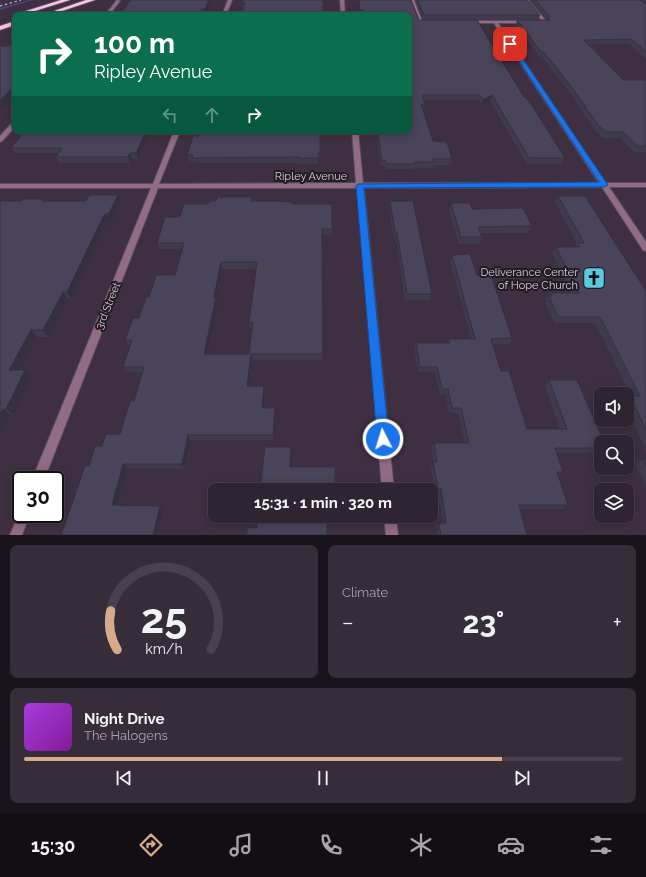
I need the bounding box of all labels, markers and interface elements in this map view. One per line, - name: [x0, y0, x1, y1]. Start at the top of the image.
- text: 100 m: [94, 27, 175, 60]
- pin: [493, 27, 527, 61]
- icon: right: [28, 28, 80, 80]
- icon: arrive: [499, 33, 521, 55]
- text: Ripley Avenue: [94, 61, 212, 82]
- icon: left: [159, 104, 181, 126]
- icon: ahead: [201, 104, 223, 126]
- icon: right: [243, 104, 265, 126]
- street label: Ripley Avenue: [275, 170, 348, 183]
- church icon: Deliverance Center of Hope Church: [581, 265, 607, 291]
- place label: Deliverance Center of Hope Church: [480, 266, 578, 292]
- street label: 3rd Street: [93, 280, 123, 331]
- map controls: [594, 387, 634, 523]
- button: sound: [594, 387, 634, 427]
- position arrow: [362, 418, 404, 460]
- button: search: [594, 435, 634, 475]
- speed limit sign: 30: [12, 471, 64, 523]
- button: layers: [594, 483, 634, 523]
- text: 15:31 · 1 min · 320 m: [254, 494, 392, 512]
- text: Climate: [342, 585, 388, 600]
- text: 25: [141, 593, 187, 642]
- text: 23°: [462, 605, 504, 640]
- text: −: [342, 609, 354, 635]
- text: +: [613, 609, 622, 635]
- text: km/h: [145, 640, 183, 656]
- text: Night Drive: [84, 710, 164, 728]
- text: The Halogens: [84, 728, 168, 743]
- icon: previous: [113, 767, 135, 789]
- icon: pause: [312, 767, 334, 789]
- icon: next: [511, 767, 533, 789]
- icon: directions: [137, 831, 165, 859]
- icon: music: [227, 831, 255, 859]
- icon: phone: [317, 831, 345, 859]
- icon: climate: [407, 831, 435, 859]
- icon: car: [497, 831, 525, 859]
- icon: filters: [587, 831, 615, 859]
- text: 15:30: [31, 835, 75, 856]

